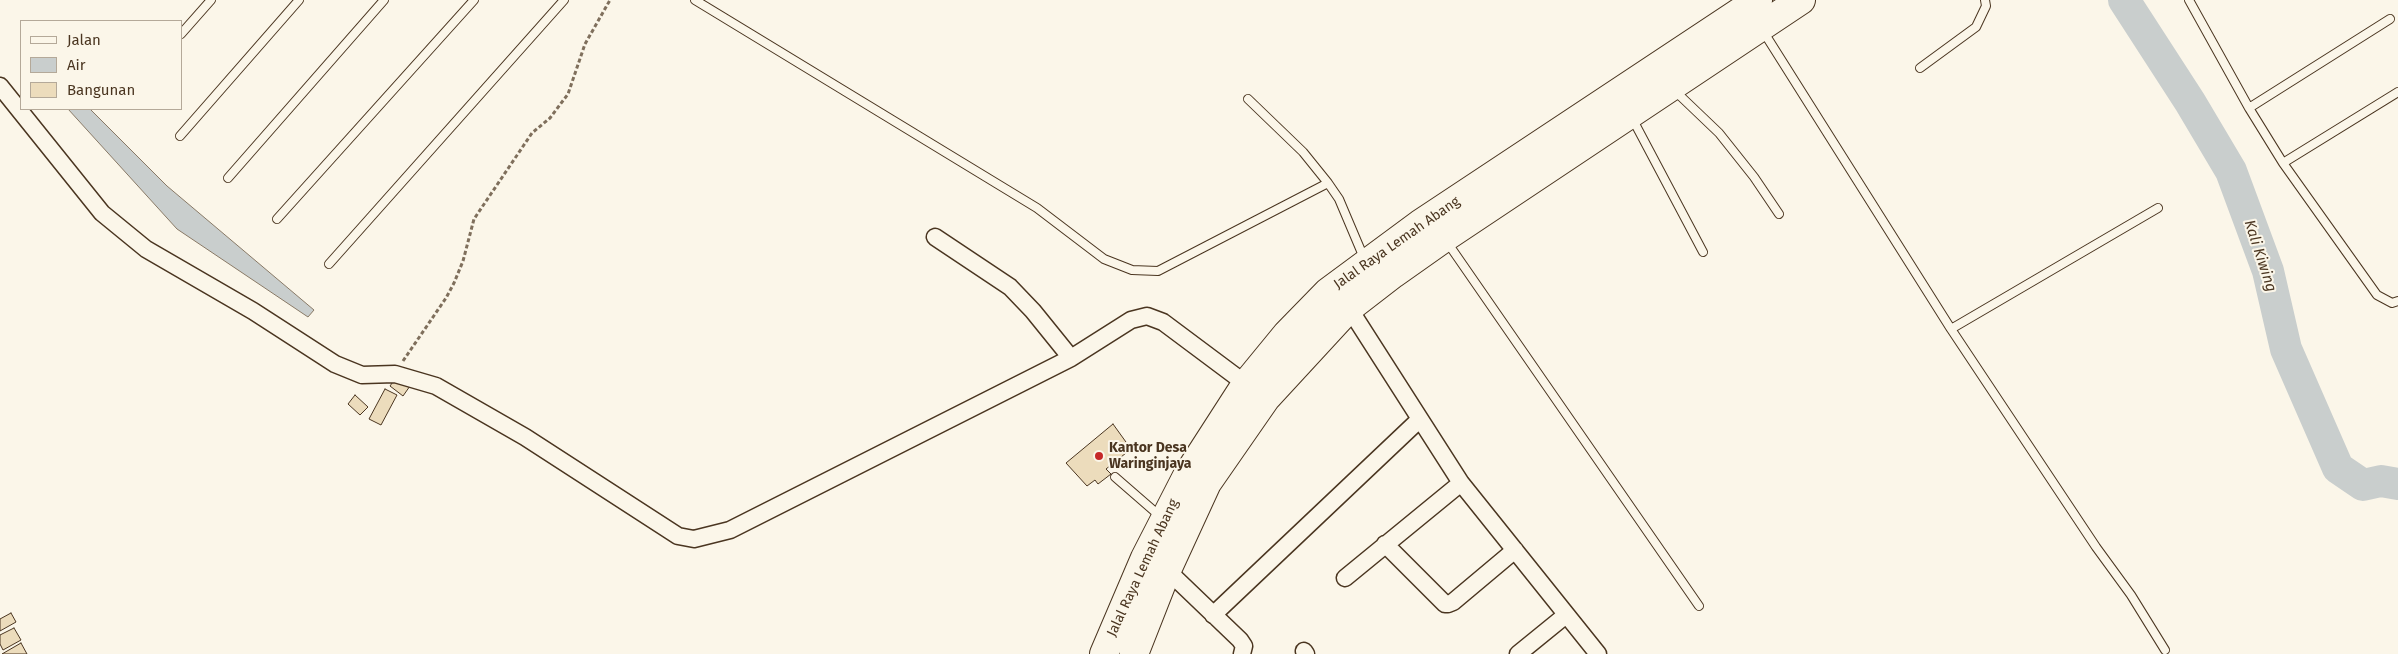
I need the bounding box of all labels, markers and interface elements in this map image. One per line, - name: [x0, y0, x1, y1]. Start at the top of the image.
- legend: [20, 20, 182, 110]
- text: Jalan: [67, 31, 101, 49]
- text: Air: [67, 56, 86, 74]
- text: Bangunan: [67, 81, 135, 99]
- street label: Jalal Raya Lemah Abang: [1331, 193, 1463, 293]
- water label: Kali Kiwing: [2240, 218, 2280, 294]
- place label: Kantor Desa Waringinjaya: [1109, 440, 1192, 472]
- marker: Kantor Desa Waringinjaya: [1093, 450, 1105, 462]
- street label: Jalal Raya Lemah Abang: [1104, 497, 1182, 639]

